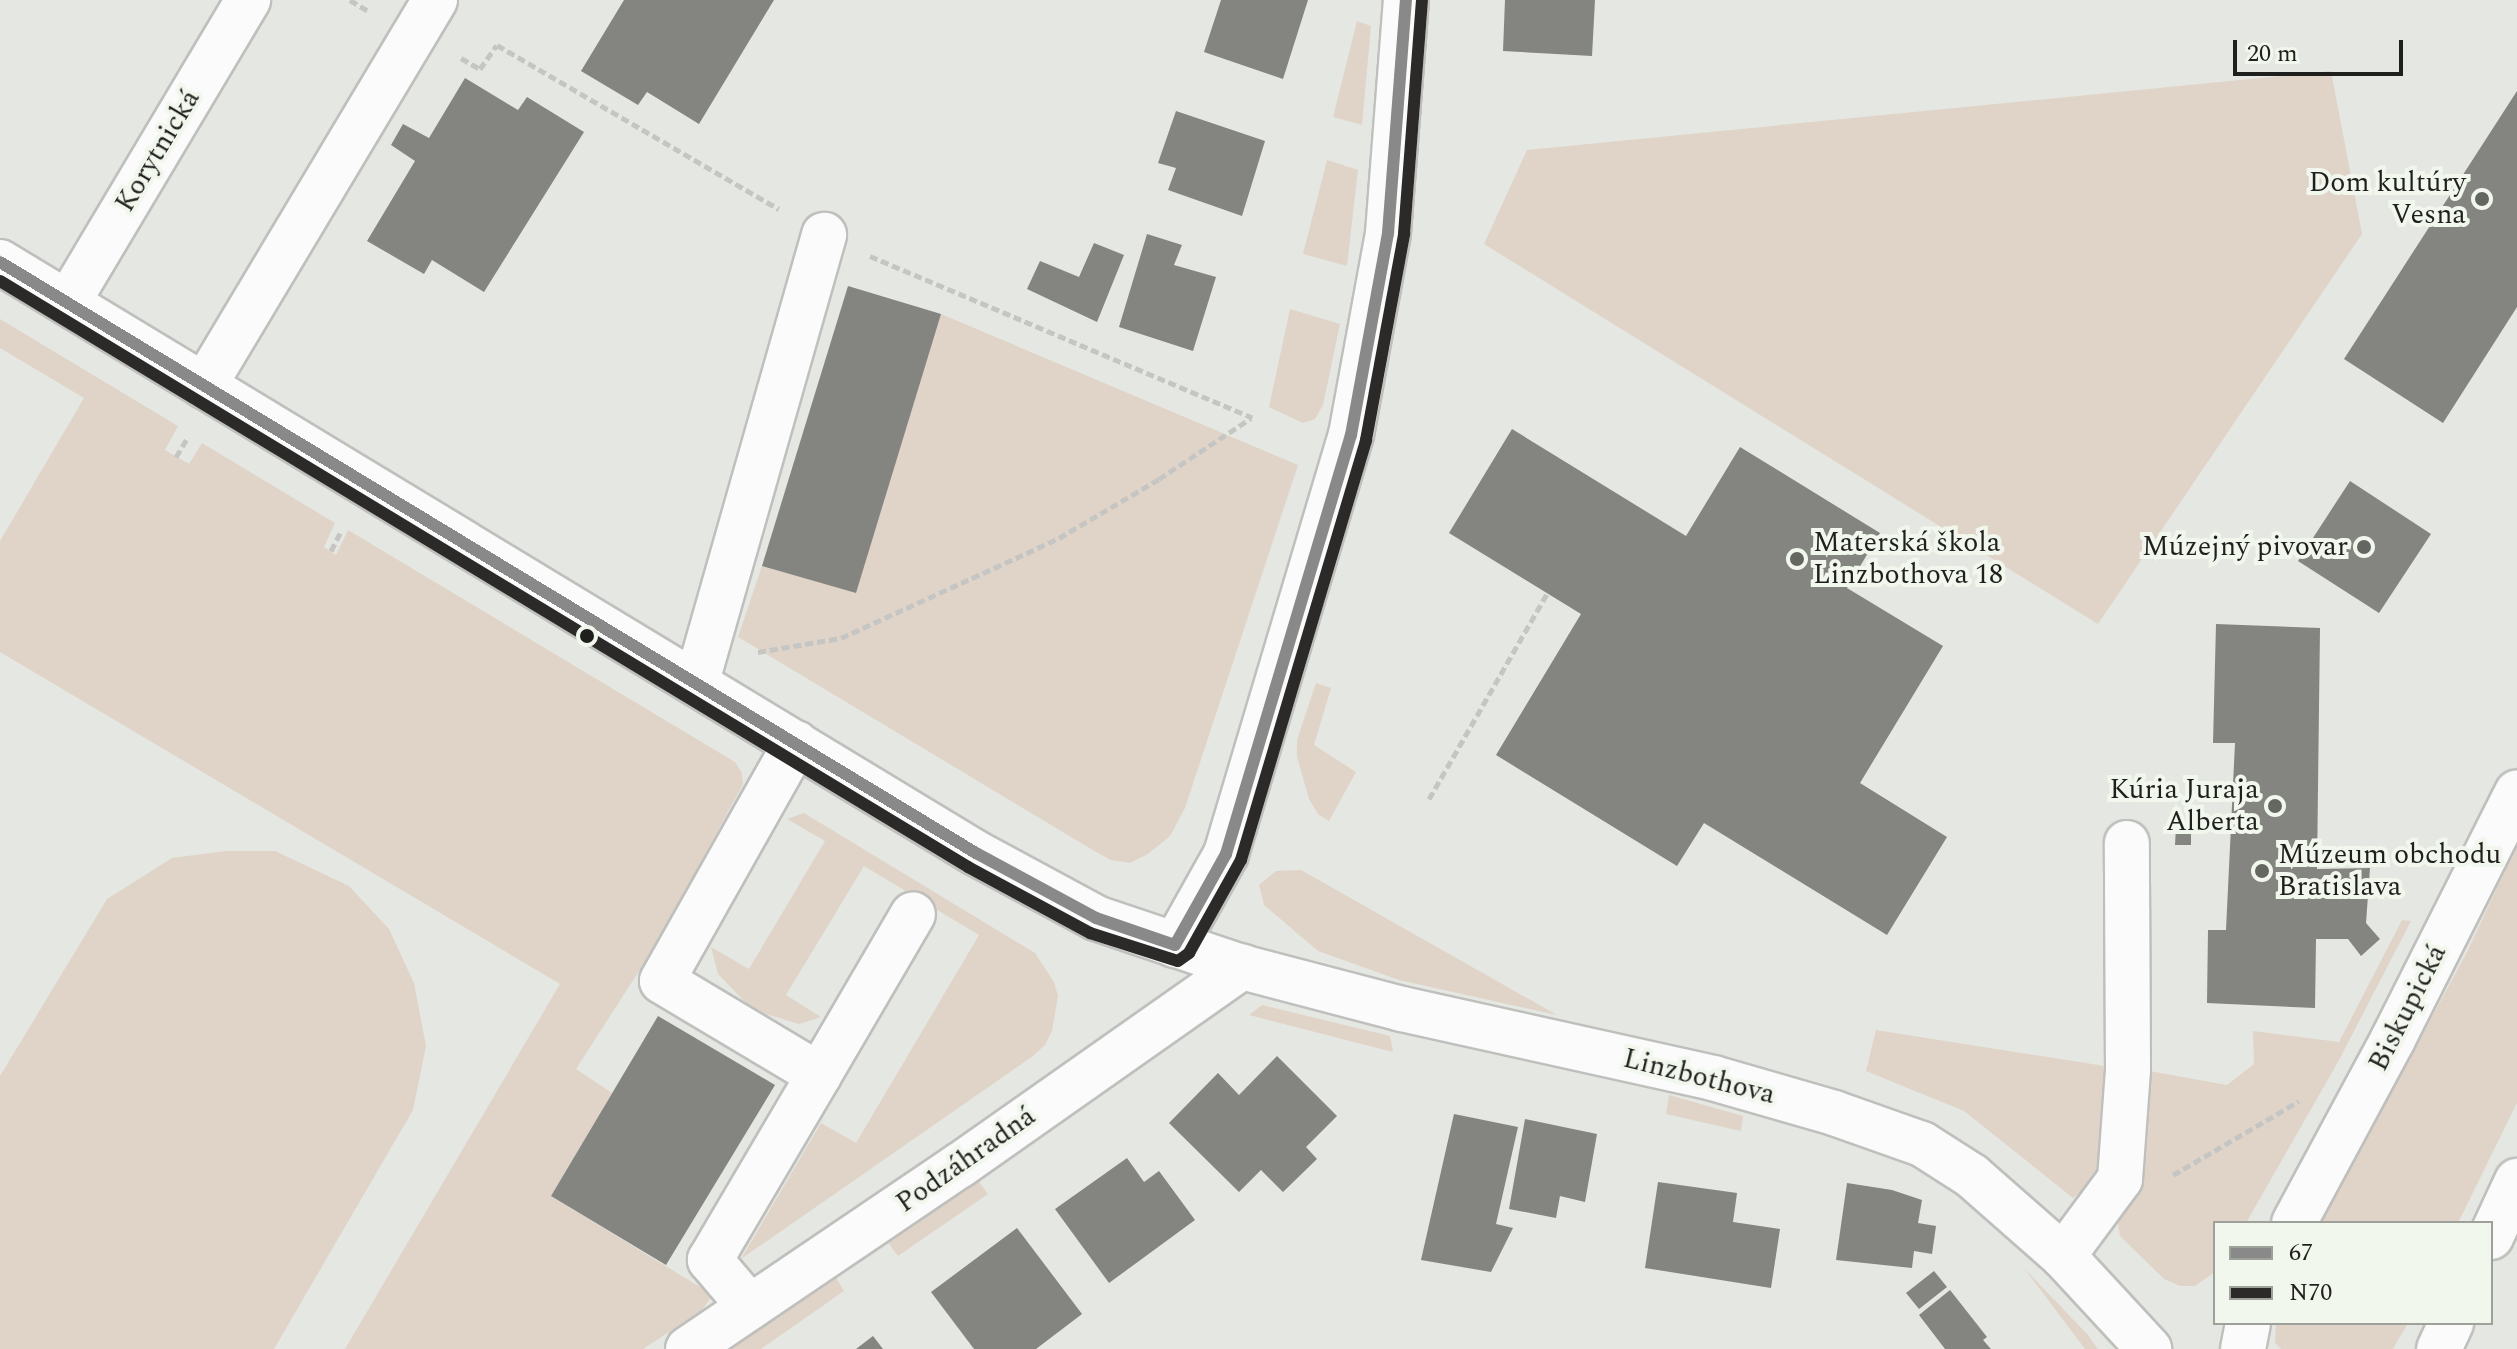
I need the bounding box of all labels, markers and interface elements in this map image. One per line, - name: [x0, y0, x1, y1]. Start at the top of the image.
- scale bar: [2237, 24, 2407, 74]
- text: 20 m: [2247, 36, 2298, 72]
- street label: Korytnická: [108, 84, 208, 218]
- place label: Dom kultúry Vesna: [2309, 166, 2466, 232]
- marker: Dom kultúry Vesna: [2473, 190, 2491, 208]
- place label: Materská škola Linzbothova 18: [1813, 526, 2003, 592]
- place label: Múzejný pivovar: [2142, 530, 2348, 564]
- marker: Múzejný pivovar: [2355, 538, 2373, 556]
- marker: Materská škola Linzbothova 18: [1788, 550, 1806, 568]
- unlabelled marker: [579, 628, 595, 644]
- place label: Kúria Juraja Alberta: [2110, 773, 2259, 839]
- marker: Kúria Juraja Alberta: [2266, 797, 2284, 815]
- place label: Múzeum obchodu Bratislava: [2278, 838, 2501, 904]
- marker: Múzeum obchodu Bratislava: [2253, 862, 2271, 880]
- street label: Biskupická: [2362, 939, 2454, 1077]
- street label: Linzbothova: [1620, 1042, 1778, 1112]
- street label: Podzáhradná: [890, 1100, 1042, 1220]
- legend: [2213, 1221, 2493, 1325]
- text: 67: [2289, 1235, 2313, 1271]
- text: N70: [2289, 1275, 2332, 1311]

